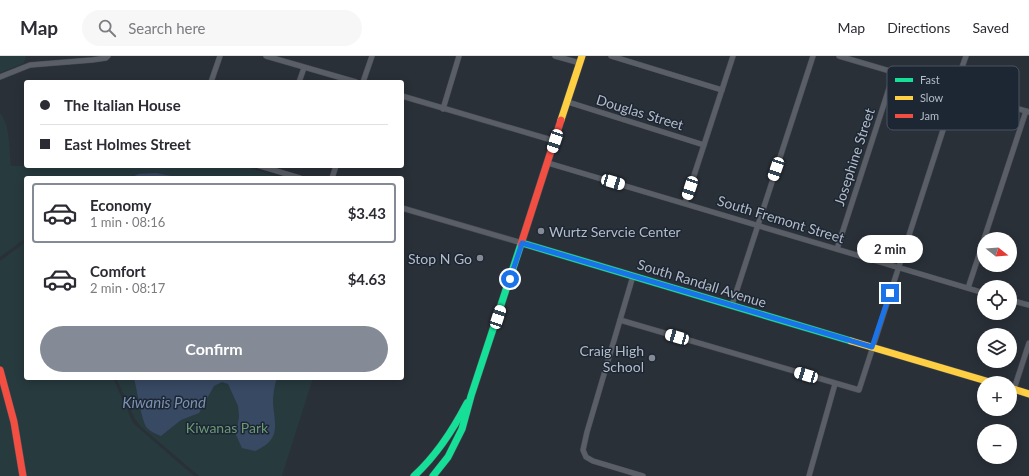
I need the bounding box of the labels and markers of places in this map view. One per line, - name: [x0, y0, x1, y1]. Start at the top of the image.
- place label: Wurtz Servcie Center: [549, 223, 681, 240]
- marker: Wurtz Servcie Center: [536, 226, 546, 236]
- place label: Stop N Go: [408, 250, 472, 267]
- marker: Stop N Go: [475, 253, 485, 263]
- place label: Craig High School: [579, 342, 644, 375]
- marker: Craig High School: [647, 353, 657, 363]

